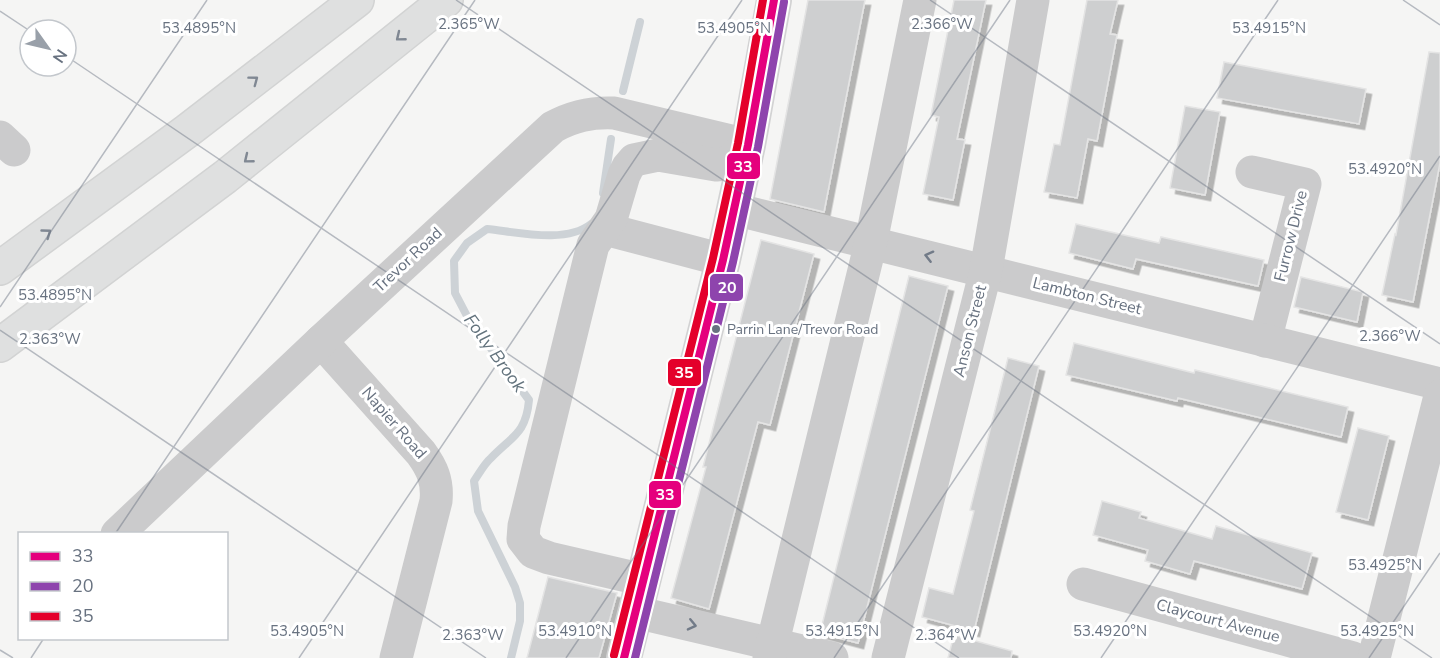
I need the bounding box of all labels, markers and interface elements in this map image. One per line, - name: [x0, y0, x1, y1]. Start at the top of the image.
- text: 2.365°W: [438, 14, 500, 34]
- text: 2.366°W: [911, 14, 973, 34]
- north arrow: [18, 18, 78, 78]
- text: 53.4895°N: [162, 18, 236, 38]
- text: 53.4905°N: [697, 18, 771, 38]
- text: 53.4915°N: [1232, 18, 1306, 38]
- one-way arrow: [396, 29, 407, 40]
- text: N: [47, 45, 72, 67]
- one-way arrow: [248, 76, 259, 87]
- one-way arrow: [244, 151, 255, 162]
- line badge: 33: [726, 152, 761, 180]
- text: 33: [733, 156, 753, 178]
- text: 53.4920°N: [1348, 159, 1422, 179]
- street label: Furrow Drive: [1269, 188, 1313, 284]
- street label: Trevor Road: [369, 222, 447, 298]
- one-way arrow: [40, 230, 51, 241]
- one-way arrow: [924, 251, 934, 264]
- street label: Lambton Street: [1030, 272, 1144, 320]
- line badge: 20: [709, 273, 744, 302]
- text: 20: [717, 277, 737, 299]
- street label: Anson Street: [948, 282, 992, 379]
- text: 53.4895°N: [18, 285, 92, 305]
- water label: Folly Brook: [458, 309, 532, 398]
- place label: Parrin Lane/Trevor Road: [727, 320, 878, 339]
- marker: Parrin Lane/Trevor Road: [710, 323, 722, 335]
- text: 2.366°W: [1359, 326, 1421, 346]
- text: 2.363°W: [19, 329, 81, 349]
- line badge: 35: [667, 358, 702, 387]
- text: 35: [674, 362, 694, 384]
- street label: Napier Road: [357, 382, 431, 464]
- line badge: 33: [648, 480, 682, 509]
- text: 33: [655, 484, 675, 506]
- legend: [18, 532, 228, 640]
- text: 33: [72, 544, 94, 568]
- text: 53.4925°N: [1348, 555, 1422, 575]
- text: 20: [72, 574, 94, 598]
- street label: Claycourt Avenue: [1154, 594, 1282, 648]
- text: 35: [72, 604, 94, 628]
- one-way arrow: [687, 618, 697, 631]
- text: 53.4905°N: [270, 621, 344, 641]
- text: 53.4910°N: [538, 621, 612, 641]
- text: 53.4915°N: [805, 621, 879, 641]
- text: 53.4920°N: [1073, 621, 1147, 641]
- text: 53.4925°N: [1340, 621, 1414, 641]
- text: 2.363°W: [442, 625, 504, 645]
- text: 2.364°W: [915, 625, 977, 645]

